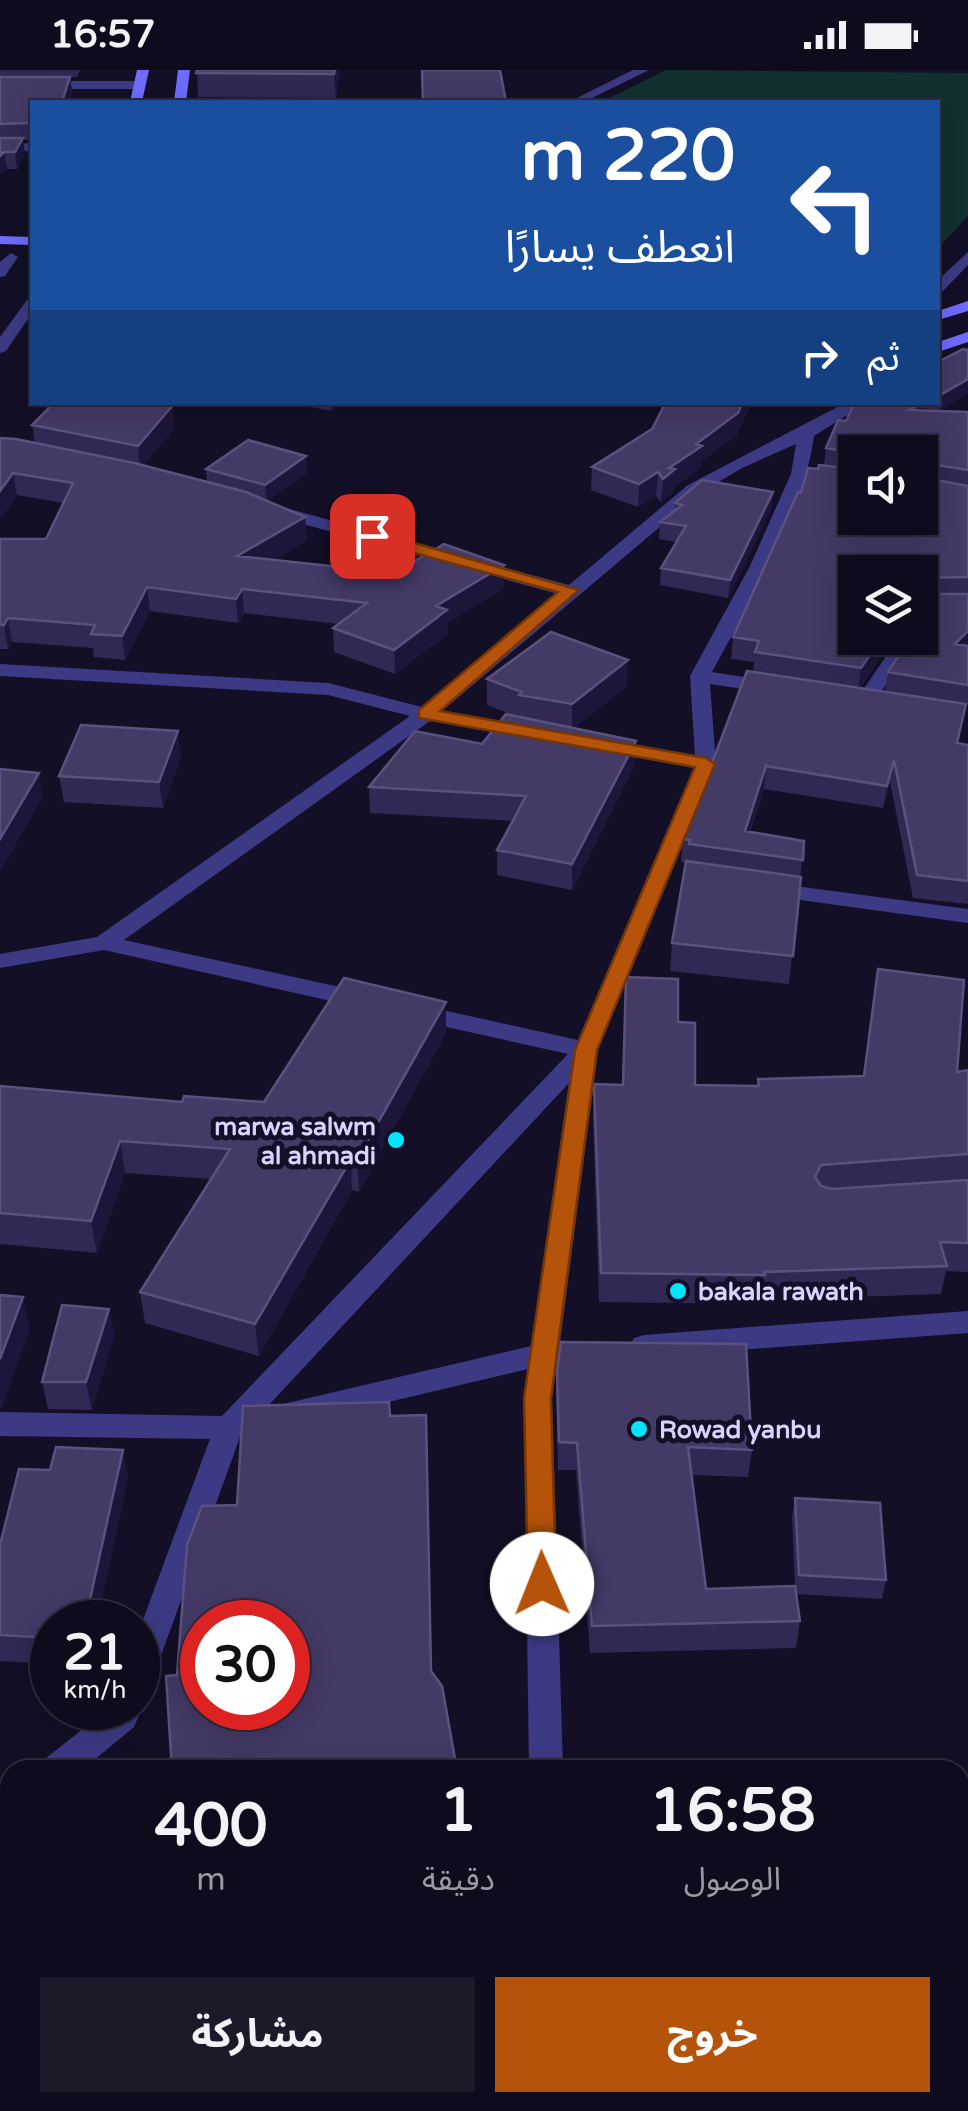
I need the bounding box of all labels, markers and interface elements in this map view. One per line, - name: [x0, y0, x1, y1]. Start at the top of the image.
- text: 16:57: [50, 12, 155, 58]
- text: 220 m: [521, 115, 735, 199]
- icon: left: [770, 140, 900, 270]
- text: انعطف يسارًا: [505, 221, 735, 275]
- icon: right: [792, 330, 847, 385]
- text: ثم: [867, 335, 900, 381]
- map controls: [838, 435, 938, 655]
- button: sound: [838, 435, 938, 535]
- pin: [330, 494, 415, 579]
- icon: arrive: [345, 509, 400, 564]
- button: layers: [838, 555, 938, 655]
- place label: marwa salwm al ahmadi: [214, 1112, 376, 1171]
- marker: marwa salwm al ahmadi: [385, 1129, 407, 1151]
- place label: bakala rawath: [698, 1277, 864, 1307]
- marker: bakala rawath: [667, 1280, 689, 1302]
- place label: Rowad yanbu: [659, 1415, 821, 1445]
- marker: Rowad yanbu: [628, 1418, 650, 1440]
- position arrow: [490, 1532, 594, 1636]
- speed limit sign: 30: [180, 1600, 310, 1730]
- text: 21: [64, 1623, 126, 1683]
- text: km/h: [64, 1675, 126, 1705]
- text: 1: [440, 1775, 477, 1847]
- text: 16:58: [649, 1775, 816, 1847]
- text: 400: [154, 1790, 268, 1862]
- text: m: [196, 1861, 226, 1899]
- text: دقيقة: [422, 1861, 495, 1899]
- text: الوصول: [684, 1861, 781, 1899]
- button: مشاركة: [40, 1977, 475, 2092]
- button: خروج: [495, 1977, 930, 2092]

